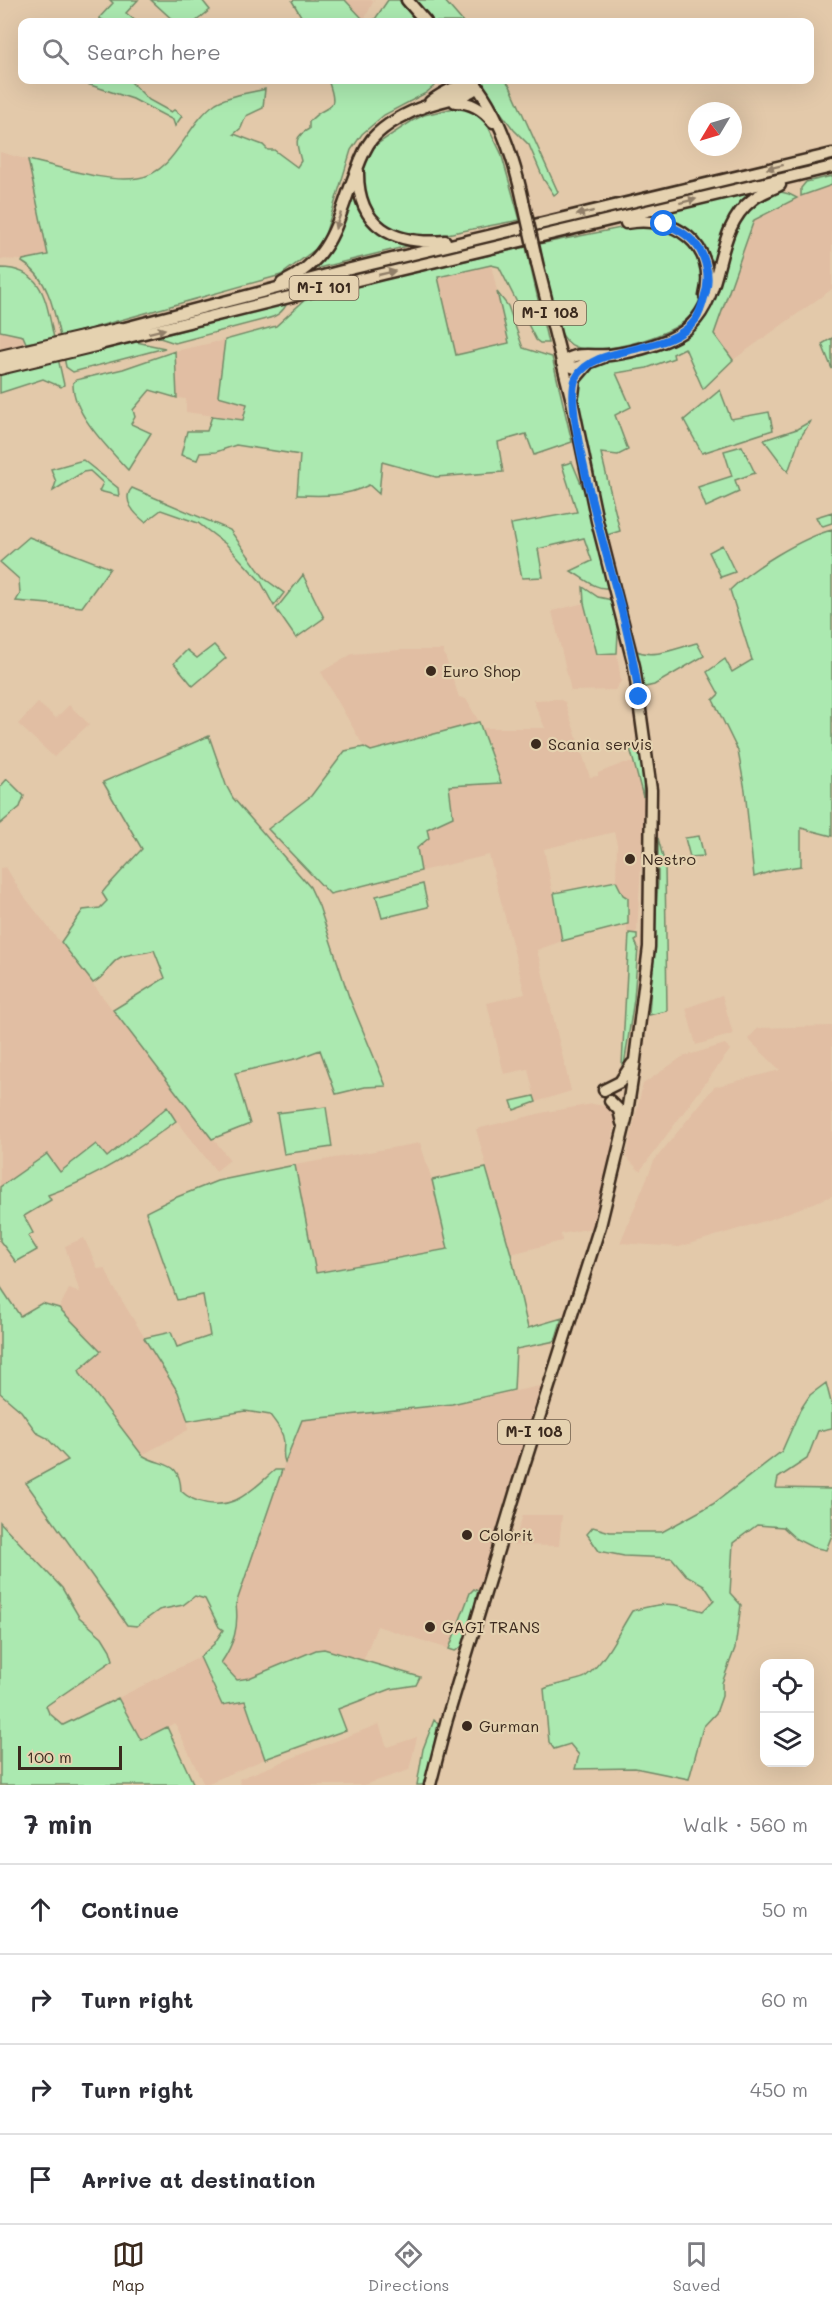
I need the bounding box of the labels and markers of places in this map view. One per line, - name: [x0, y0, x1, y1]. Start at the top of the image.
- place label: Euro Shop: [443, 660, 521, 681]
- marker: Euro Shop: [424, 664, 438, 678]
- place label: Scania servis: [548, 733, 652, 754]
- marker: Scania servis: [529, 737, 543, 751]
- place label: Nestro: [642, 848, 696, 869]
- marker: Nestro: [623, 852, 637, 866]
- place label: Colorit: [479, 1524, 533, 1545]
- marker: Colorit: [460, 1528, 474, 1542]
- place label: GAGI TRANS: [442, 1616, 540, 1637]
- marker: GAGI TRANS: [423, 1620, 437, 1634]
- place label: Gurman: [479, 1715, 539, 1736]
- marker: Gurman: [460, 1719, 474, 1733]

